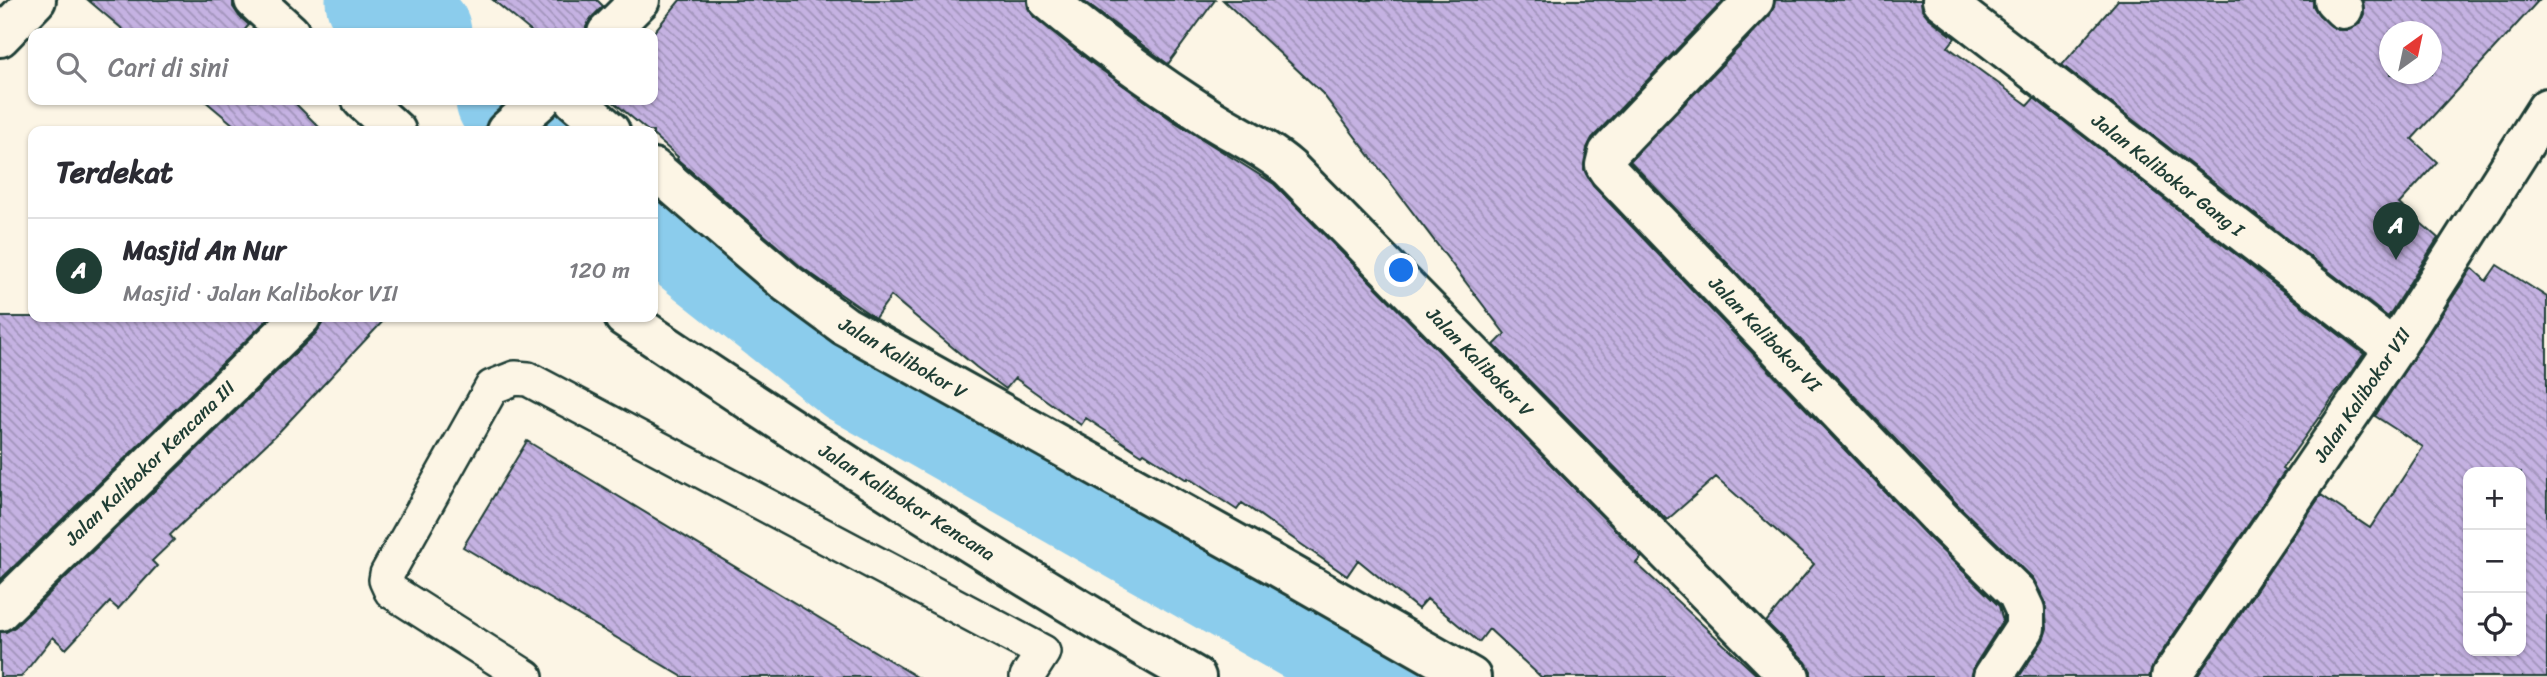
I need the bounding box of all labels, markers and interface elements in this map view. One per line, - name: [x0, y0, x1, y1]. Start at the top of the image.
- north arrow: [2379, 21, 2442, 84]
- search box: [28, 28, 658, 105]
- text: Cari di sini: [108, 44, 229, 90]
- icon: search: [52, 48, 90, 86]
- street label: Jalan Kalibokor Gang I: [2084, 104, 2253, 246]
- text: Terdekat: [56, 145, 173, 199]
- pin: A: [2373, 202, 2419, 260]
- text: Masjid An Nur: [123, 227, 286, 273]
- text: A: [71, 250, 87, 291]
- text: 120 m: [569, 250, 630, 291]
- your location: [1384, 253, 1418, 287]
- street label: Jalan Kalibokor VI: [1700, 267, 1830, 401]
- text: Masjid · Jalan Kalibokor VII: [123, 273, 398, 314]
- street label: Jalan Kalibokor V: [1417, 298, 1542, 426]
- street label: Jalan Kalibokor V: [832, 307, 974, 409]
- street label: Jalan Kalibokor VII: [2304, 320, 2420, 470]
- street label: Jalan Kalibokor Kencana III: [56, 372, 243, 554]
- street label: Jalan Kalibokor Kencana: [811, 434, 1002, 570]
- map controls: [2463, 467, 2526, 656]
- button: +: [2463, 467, 2526, 530]
- button: −: [2463, 530, 2526, 593]
- button: locate: [2463, 593, 2526, 656]

